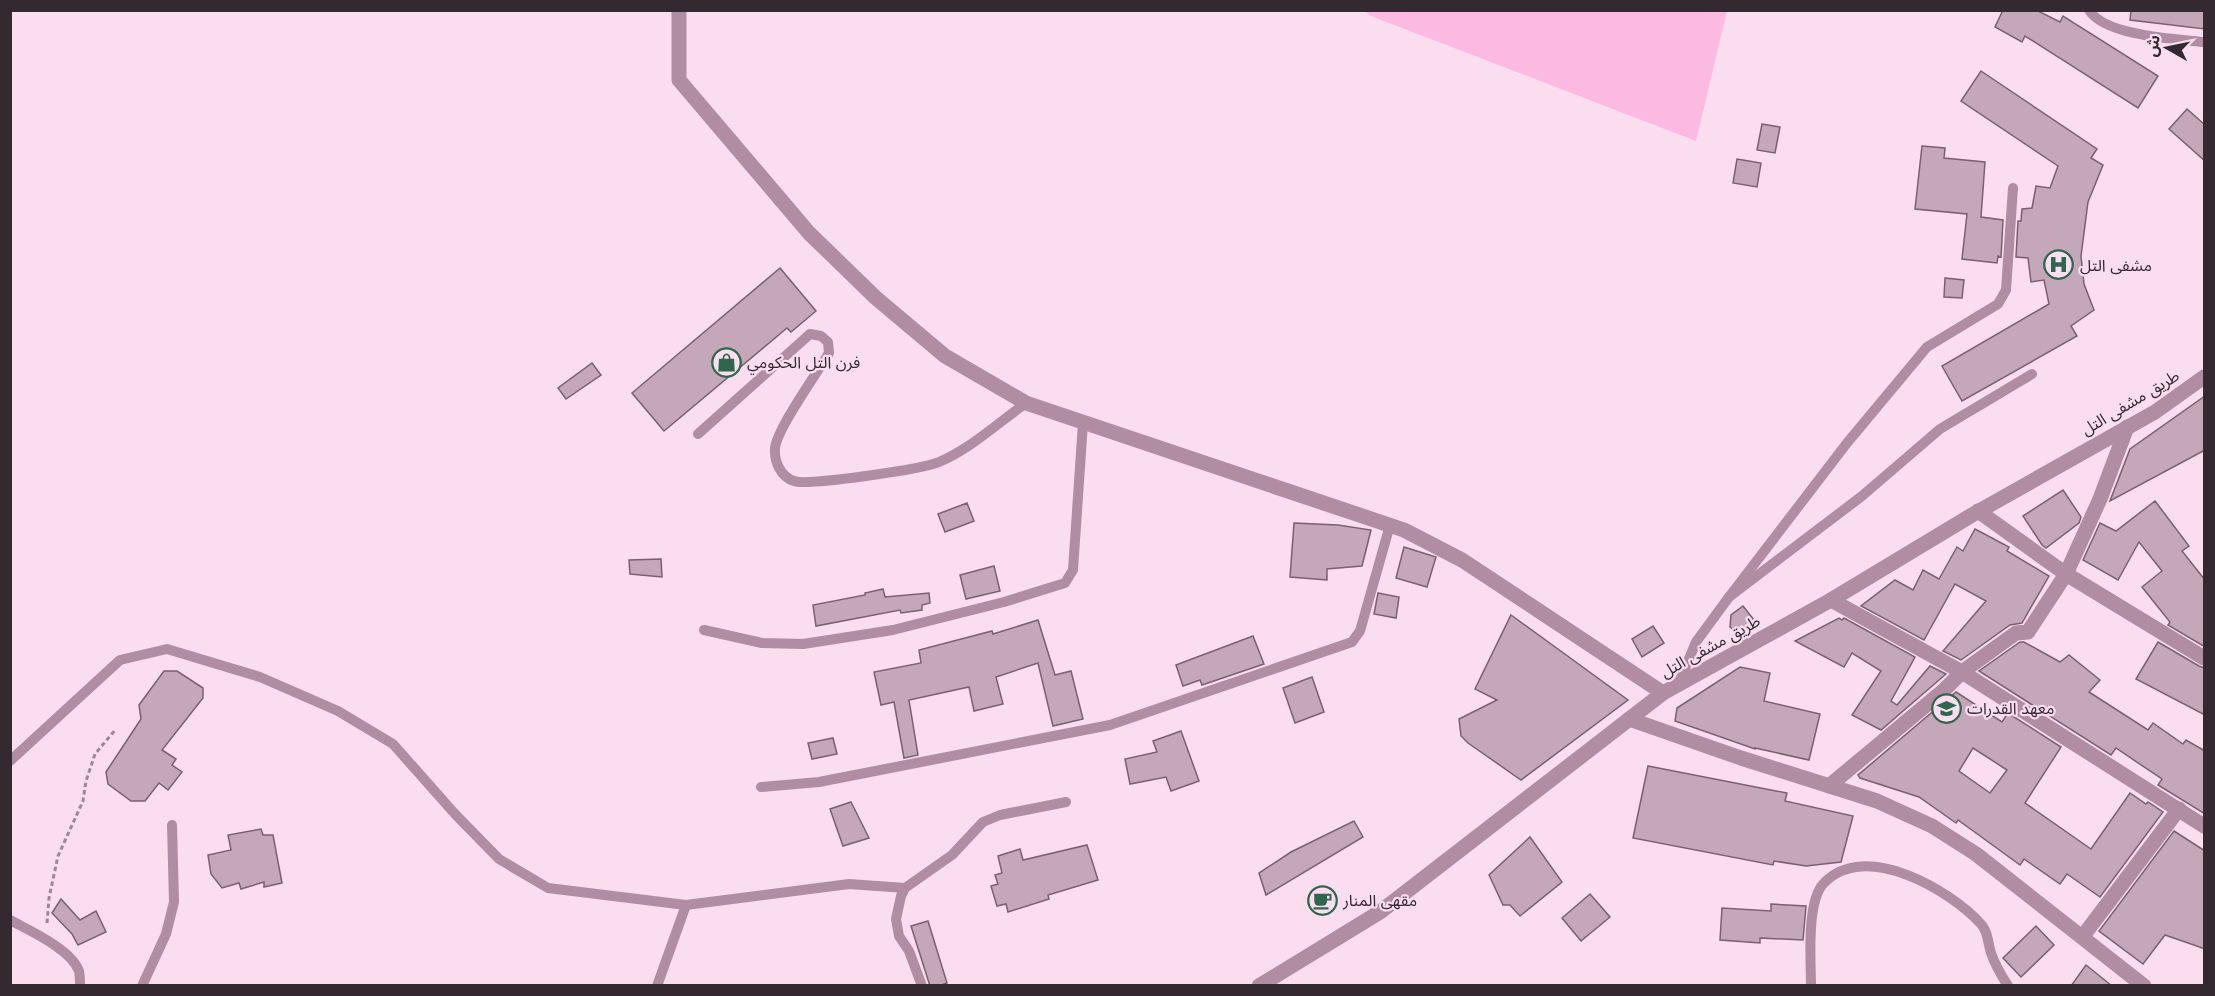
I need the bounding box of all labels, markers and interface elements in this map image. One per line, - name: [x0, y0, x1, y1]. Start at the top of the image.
- north arrow: [2137, 18, 2197, 78]
- text: ش: [2141, 33, 2164, 58]
- hospital icon: مشفى التل: [2043, 249, 2075, 281]
- place label: مشفى التل: [2080, 255, 2152, 275]
- shop icon: فرن التل الحكومي: [710, 346, 742, 378]
- place label: فرن التل الحكومي: [747, 352, 860, 375]
- street label: طريق مشفى التل: [2077, 365, 2183, 440]
- street label: طريق مشفى التل: [1657, 610, 1764, 683]
- school or university icon: معهد القدرات: [1930, 692, 1962, 724]
- place label: معهد القدرات: [1967, 698, 2055, 718]
- cafe icon: مقهى المنار: [1306, 884, 1338, 916]
- place label: مقهى المنار: [1342, 890, 1417, 910]

